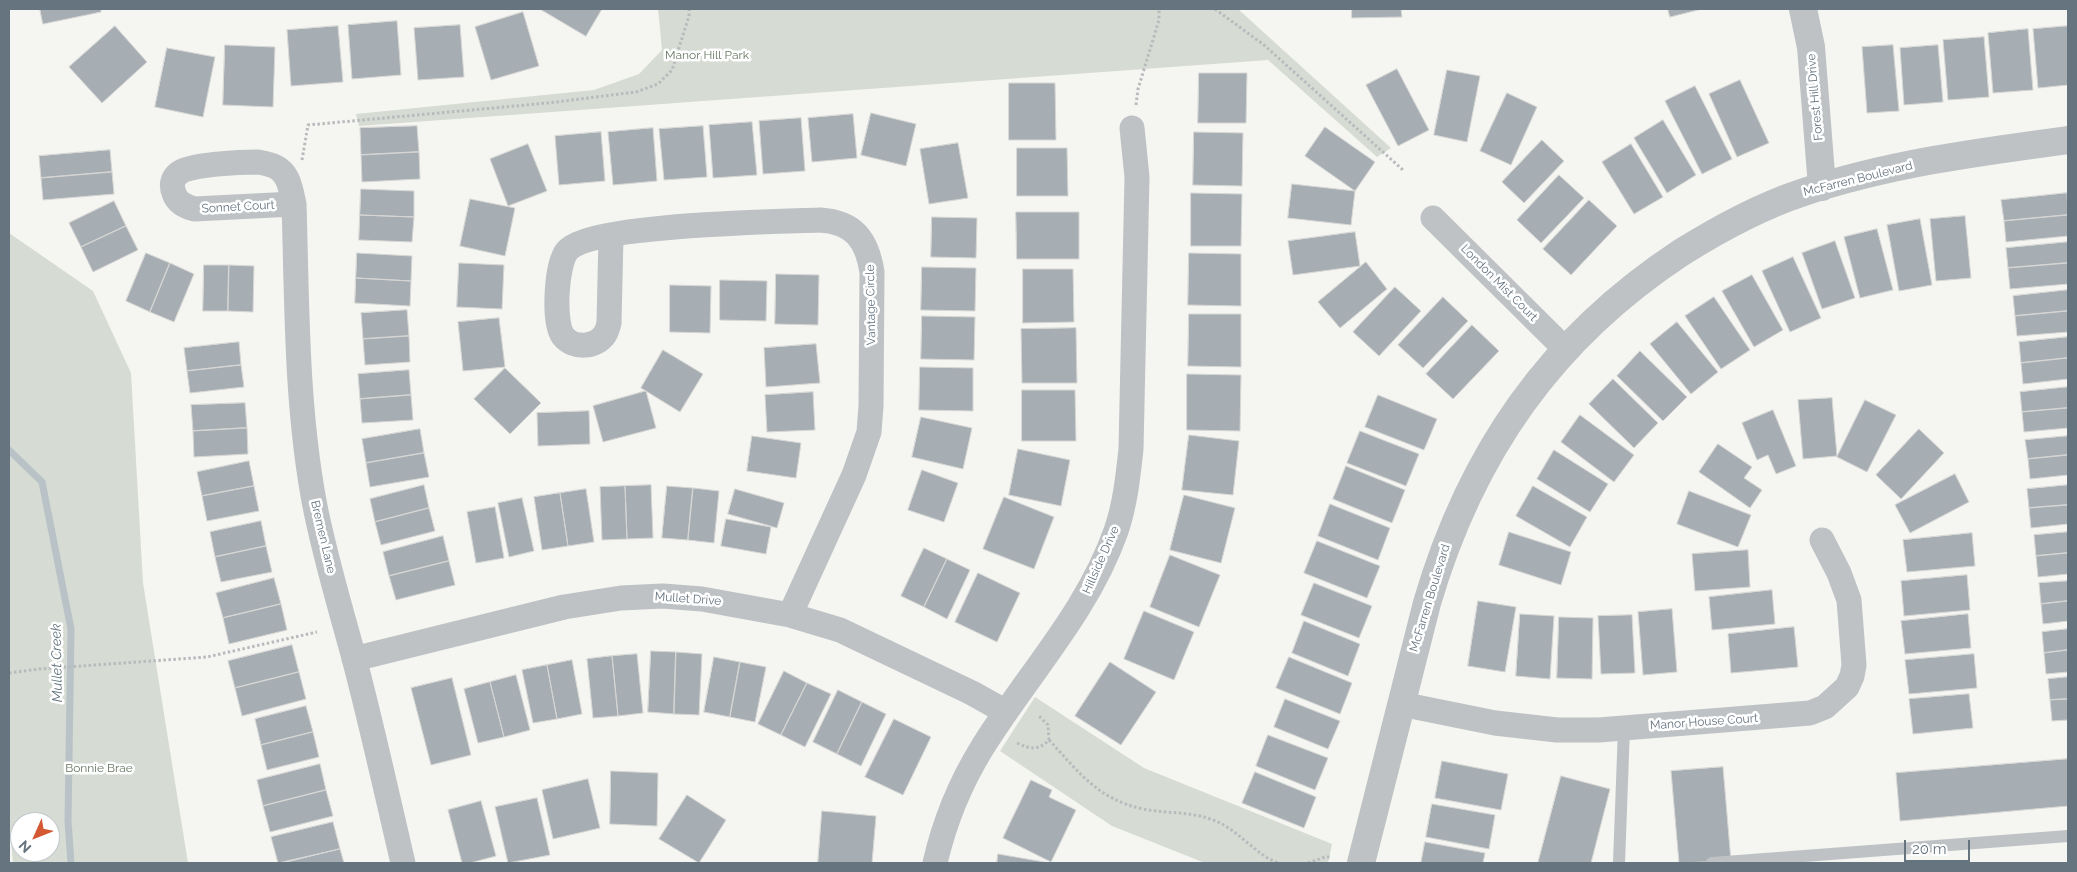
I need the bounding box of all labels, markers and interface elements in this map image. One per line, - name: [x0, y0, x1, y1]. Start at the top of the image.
- park label: Manor Hill Park: [665, 48, 749, 62]
- street label: Forest Hill Drive: [1804, 53, 1826, 141]
- street label: McFarren Boulevard: [1802, 158, 1914, 200]
- street label: Sonnet Court: [201, 198, 275, 216]
- street label: London Mist Court: [1458, 242, 1540, 324]
- street label: Vantage Circle: [863, 264, 879, 346]
- street label: Bremen Lane: [308, 499, 338, 575]
- street label: Hillside Drive: [1080, 524, 1122, 596]
- street label: McFarren Boulevard: [1407, 542, 1453, 654]
- street label: Mullet Drive: [654, 589, 722, 609]
- water label: Mullet Creek: [48, 623, 66, 703]
- street label: Manor House Court: [1650, 711, 1758, 733]
- park label: Bonnie Brae: [65, 761, 133, 775]
- north arrow: [10, 812, 60, 862]
- scale bar: [1907, 830, 1973, 862]
- text: N: [15, 837, 34, 856]
- text: 20 m: [1912, 840, 1947, 858]

